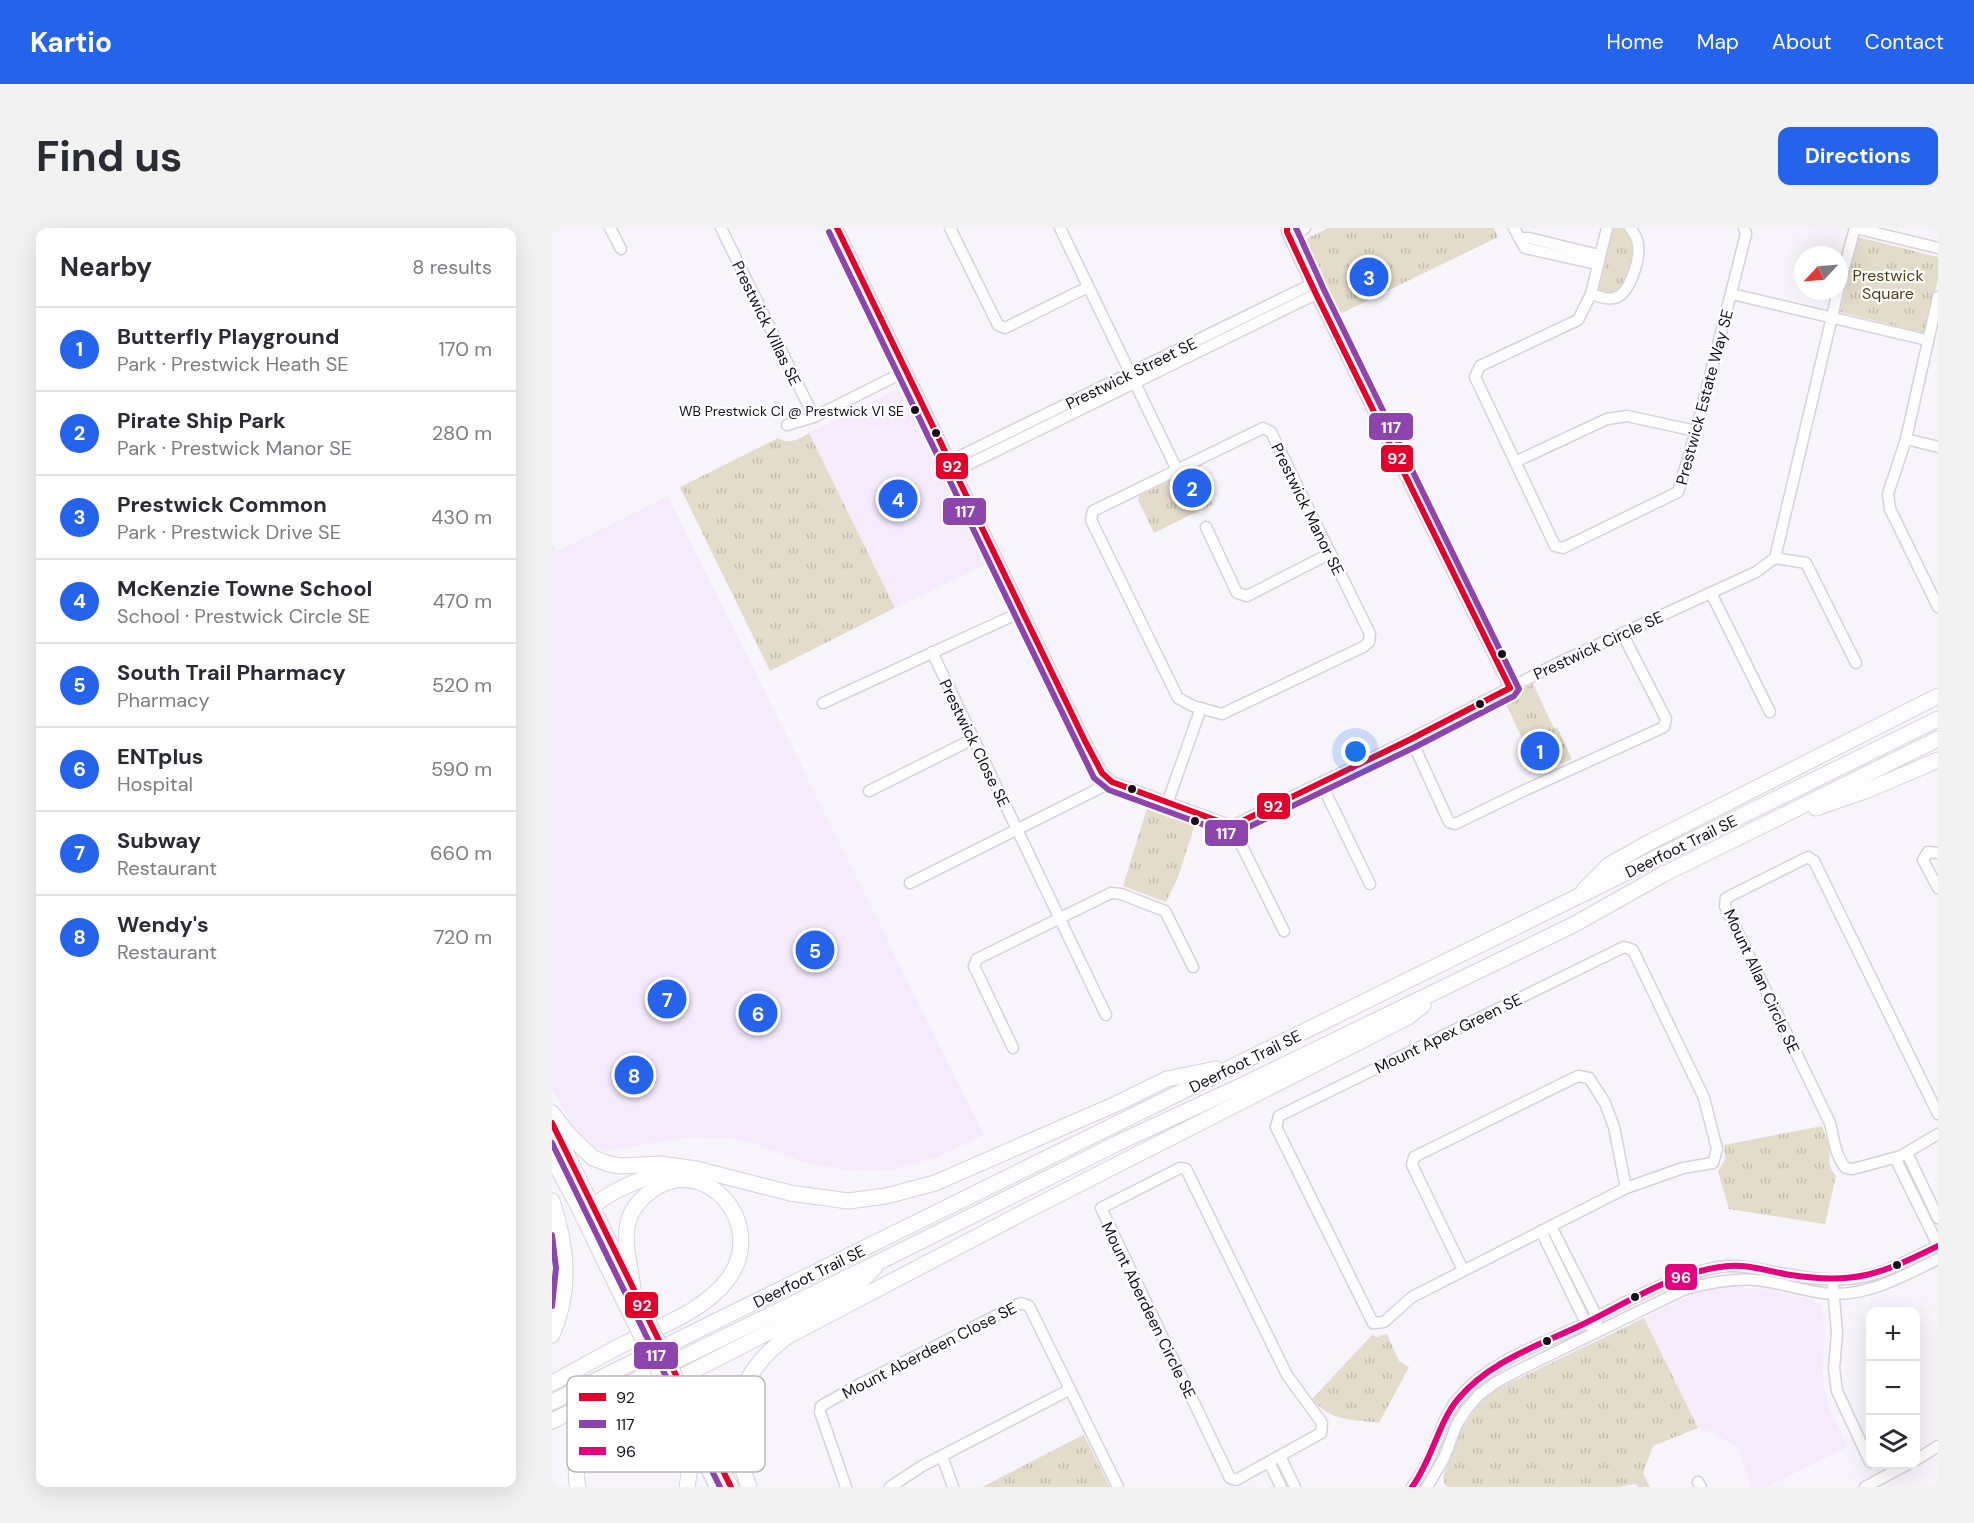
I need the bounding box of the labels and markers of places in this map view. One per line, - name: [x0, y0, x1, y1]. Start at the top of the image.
- pin: 3: [1350, 254, 1388, 300]
- place label: WB Prestwick CI @ Prestwick VI SE: [679, 402, 904, 420]
- marker: WB Prestwick CI @ Prestwick VI SE: [909, 404, 921, 416]
- unlabelled marker: [930, 427, 942, 439]
- pin: 2: [1172, 466, 1212, 510]
- pin: 4: [878, 476, 918, 522]
- unlabelled marker: [1496, 648, 1508, 660]
- unlabelled marker: [1474, 698, 1486, 710]
- pin: 1: [1520, 728, 1560, 774]
- unlabelled marker: [1126, 783, 1138, 795]
- unlabelled marker: [1189, 815, 1201, 827]
- pin: 5: [796, 928, 834, 972]
- pin: 7: [648, 976, 686, 1022]
- pin: 6: [738, 990, 778, 1036]
- pin: 8: [614, 1052, 653, 1098]
- unlabelled marker: [1891, 1259, 1903, 1271]
- unlabelled marker: [1629, 1291, 1641, 1303]
- unlabelled marker: [1541, 1335, 1553, 1347]

